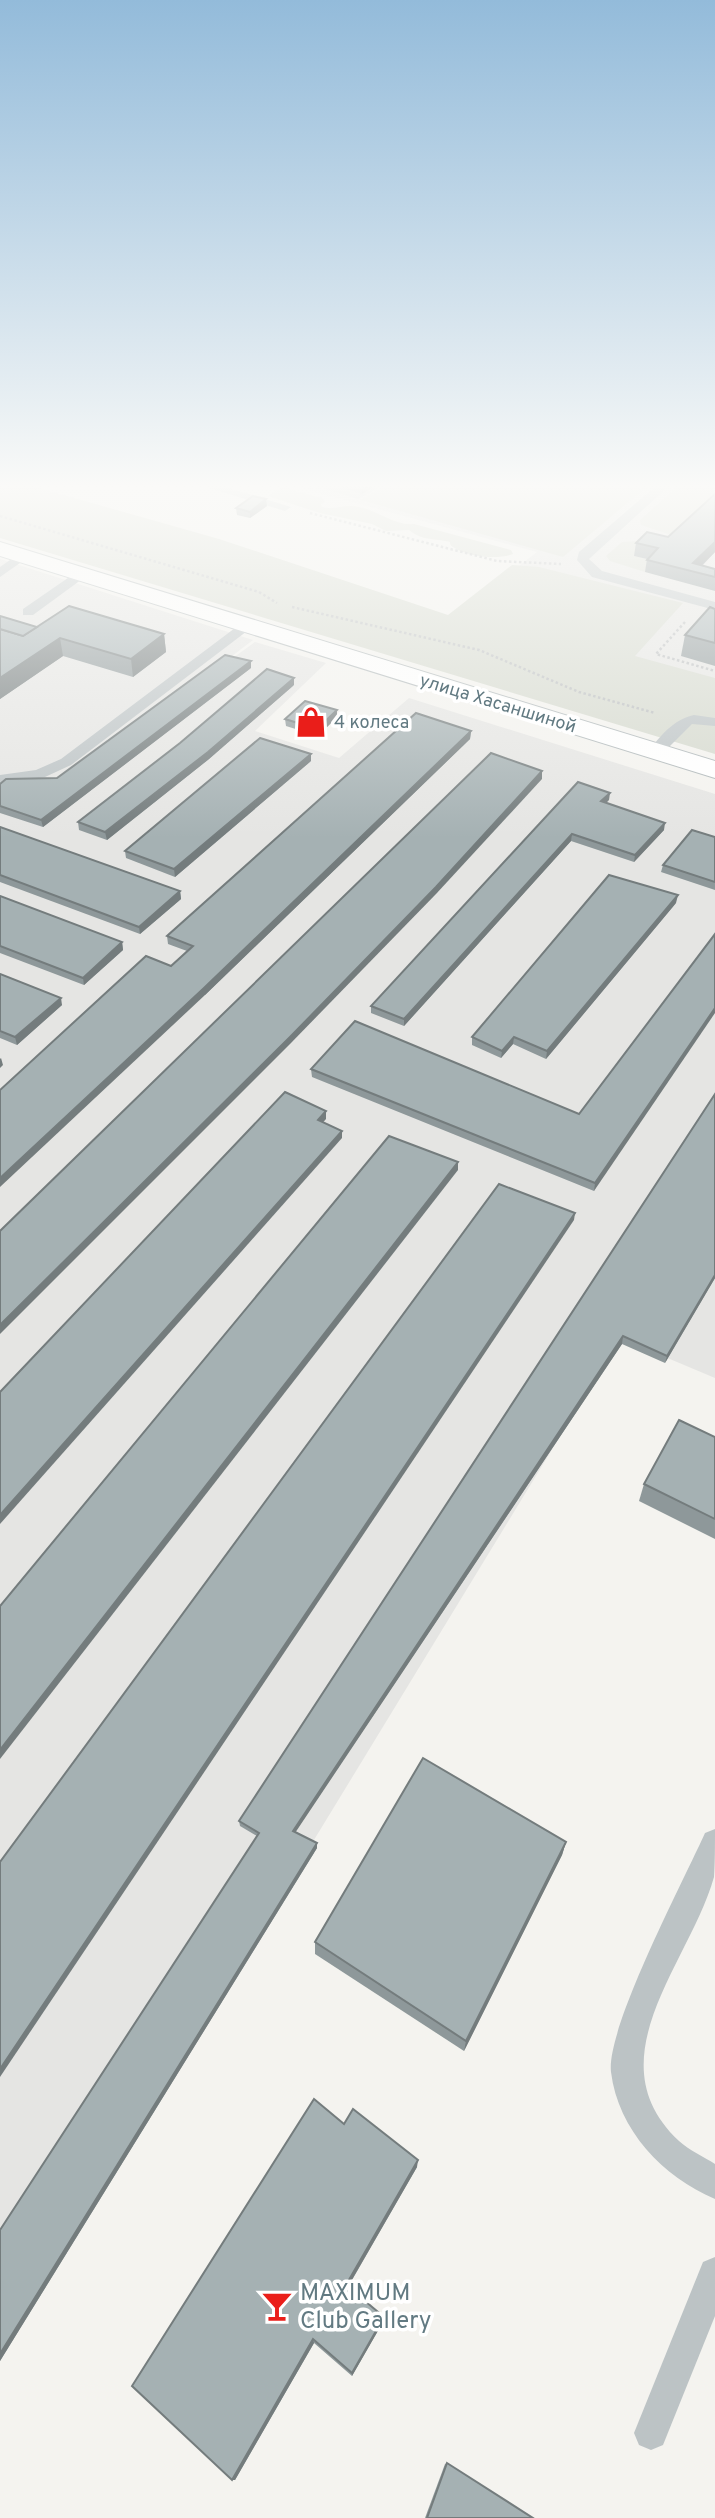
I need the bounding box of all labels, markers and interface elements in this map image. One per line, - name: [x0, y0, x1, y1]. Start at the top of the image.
- street label: улица Хасаншиной: [416, 670, 579, 739]
- shop icon: 4 колеса: [294, 705, 328, 739]
- place label: 4 колеса: [334, 712, 409, 735]
- place label: MAXIMUM Club Gallery: [300, 2279, 432, 2337]
- bar icon: MAXIMUM Club Gallery: [260, 2289, 294, 2323]

